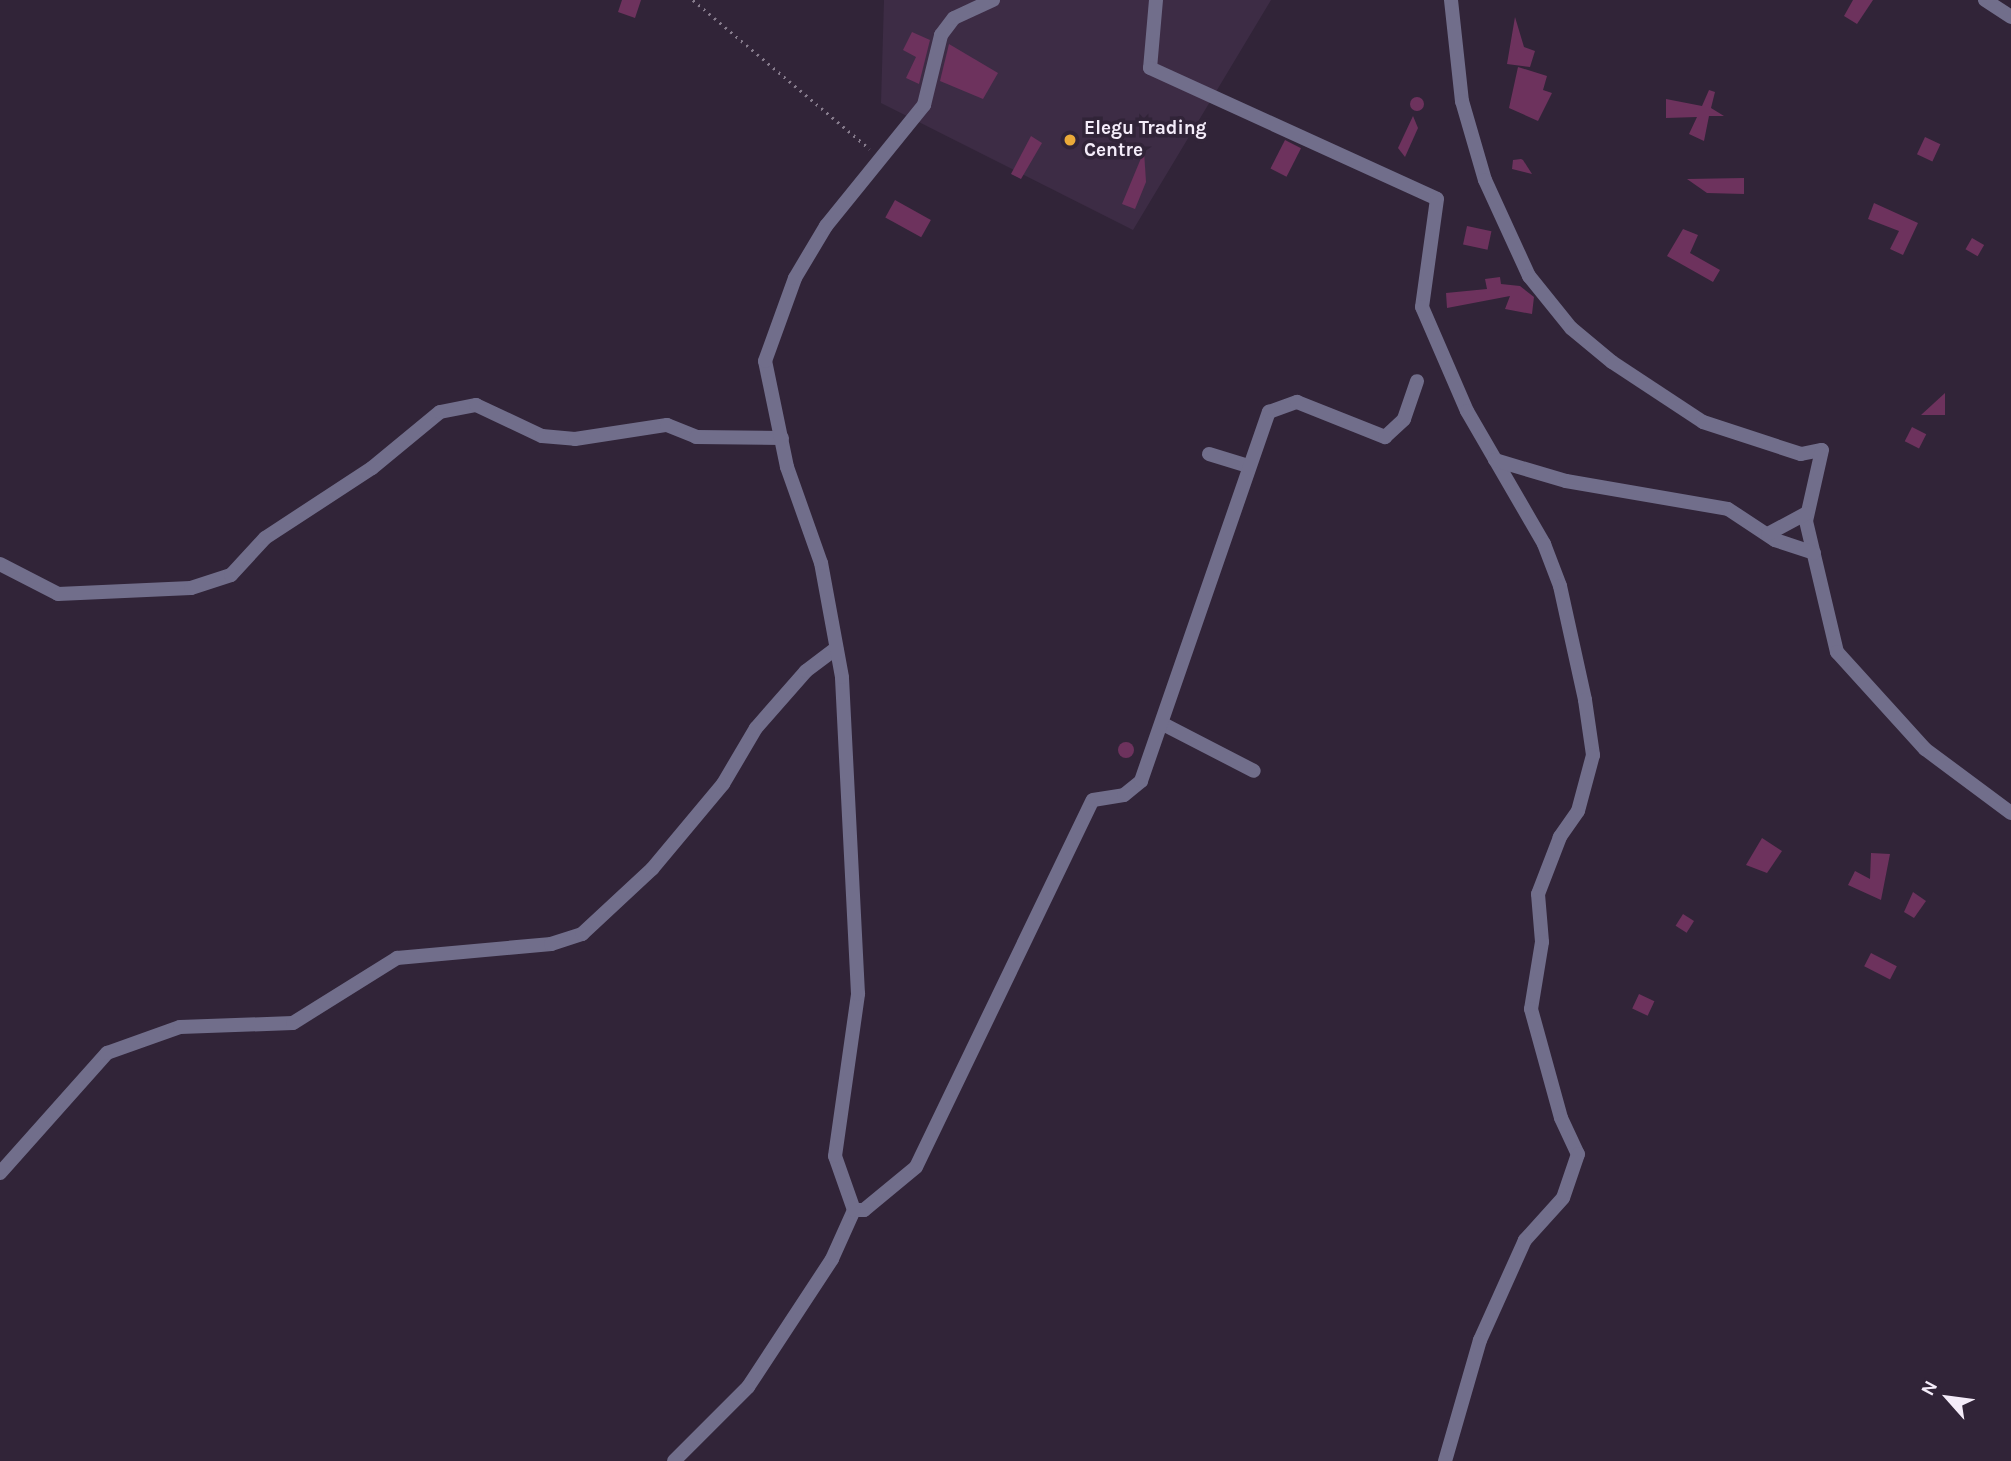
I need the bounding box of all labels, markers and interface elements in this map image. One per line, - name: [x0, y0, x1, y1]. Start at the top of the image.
- place label: Elegu Trading Centre: [1084, 118, 1207, 162]
- marker: Elegu Trading Centre: [1062, 132, 1078, 148]
- north arrow: [1913, 1363, 1983, 1433]
- text: N: [1917, 1377, 1942, 1399]

